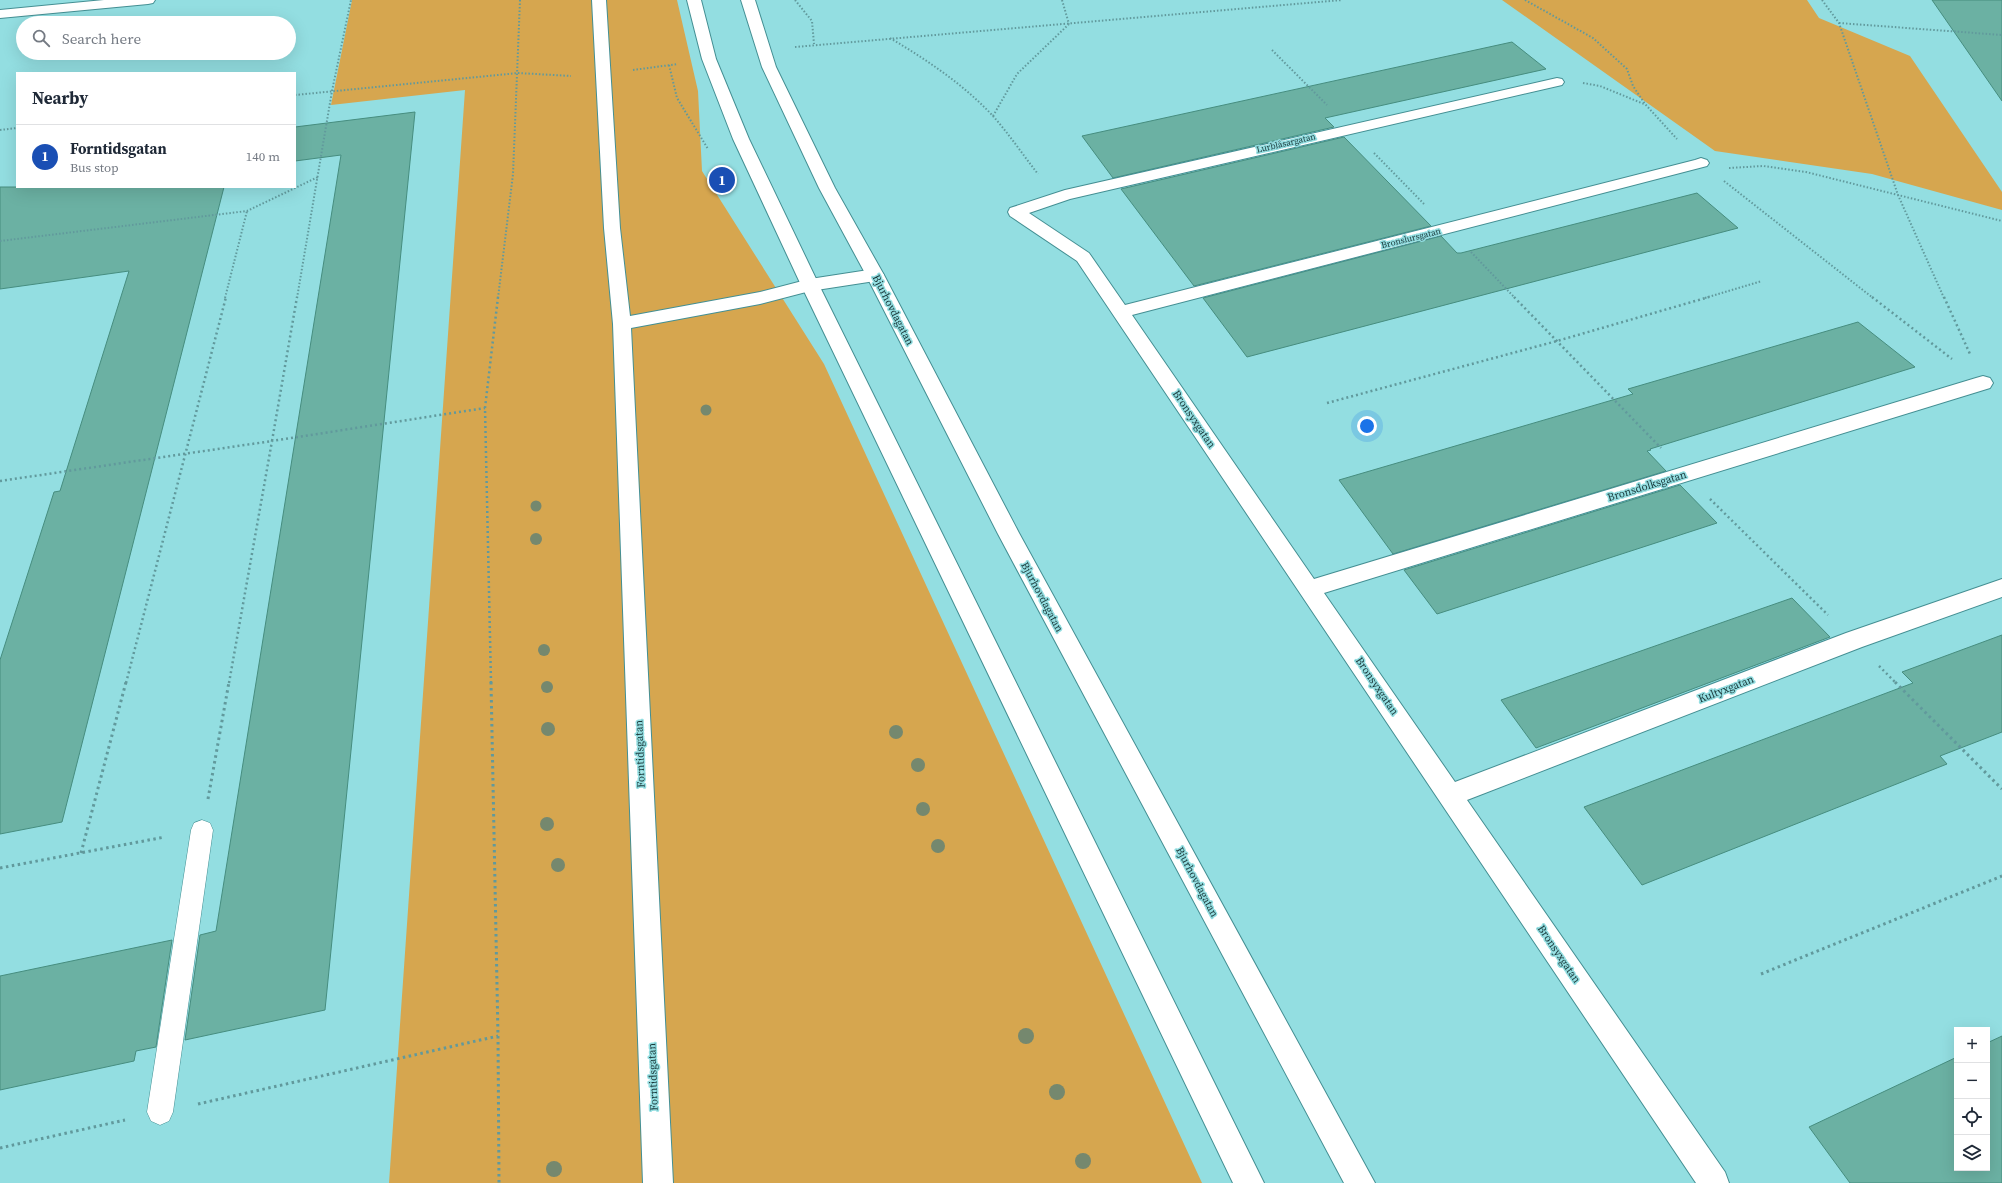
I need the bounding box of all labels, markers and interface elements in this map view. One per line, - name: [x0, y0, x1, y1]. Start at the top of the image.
- search box: [16, 16, 296, 60]
- icon: search: [30, 27, 52, 49]
- text: Search here: [62, 28, 141, 49]
- text: Nearby: [32, 86, 88, 110]
- street label: Lurblåsargatan: [1255, 130, 1317, 156]
- text: Forntidsgatan: [70, 138, 167, 159]
- text: 1: [41, 148, 49, 165]
- text: 140 m: [246, 148, 280, 165]
- text: Bus stop: [70, 159, 119, 176]
- pin: 1: [709, 165, 735, 195]
- street label: Bronslursgatan: [1380, 225, 1443, 251]
- street label: Bjurhovdagatan: [869, 272, 917, 348]
- street label: Bronsyxgatan: [1169, 387, 1219, 451]
- your location: [1357, 416, 1377, 436]
- street label: Bronsdolksgatan: [1606, 467, 1689, 505]
- street label: Bjurhovdagatan: [1017, 559, 1067, 635]
- street label: Bronsyxgatan: [1352, 654, 1402, 718]
- street label: Kultyxgatan: [1696, 671, 1756, 706]
- street label: Forntidsgatan: [631, 719, 649, 788]
- street label: Bjurhovdagatan: [1172, 844, 1222, 920]
- street label: Bronsyxgatan: [1534, 922, 1584, 986]
- map controls: [1954, 1027, 1990, 1171]
- button: +: [1954, 1027, 1990, 1063]
- street label: Forntidsgatan: [644, 1042, 662, 1111]
- button: −: [1954, 1063, 1990, 1099]
- button: locate: [1954, 1099, 1990, 1135]
- button: layers: [1954, 1135, 1990, 1171]

